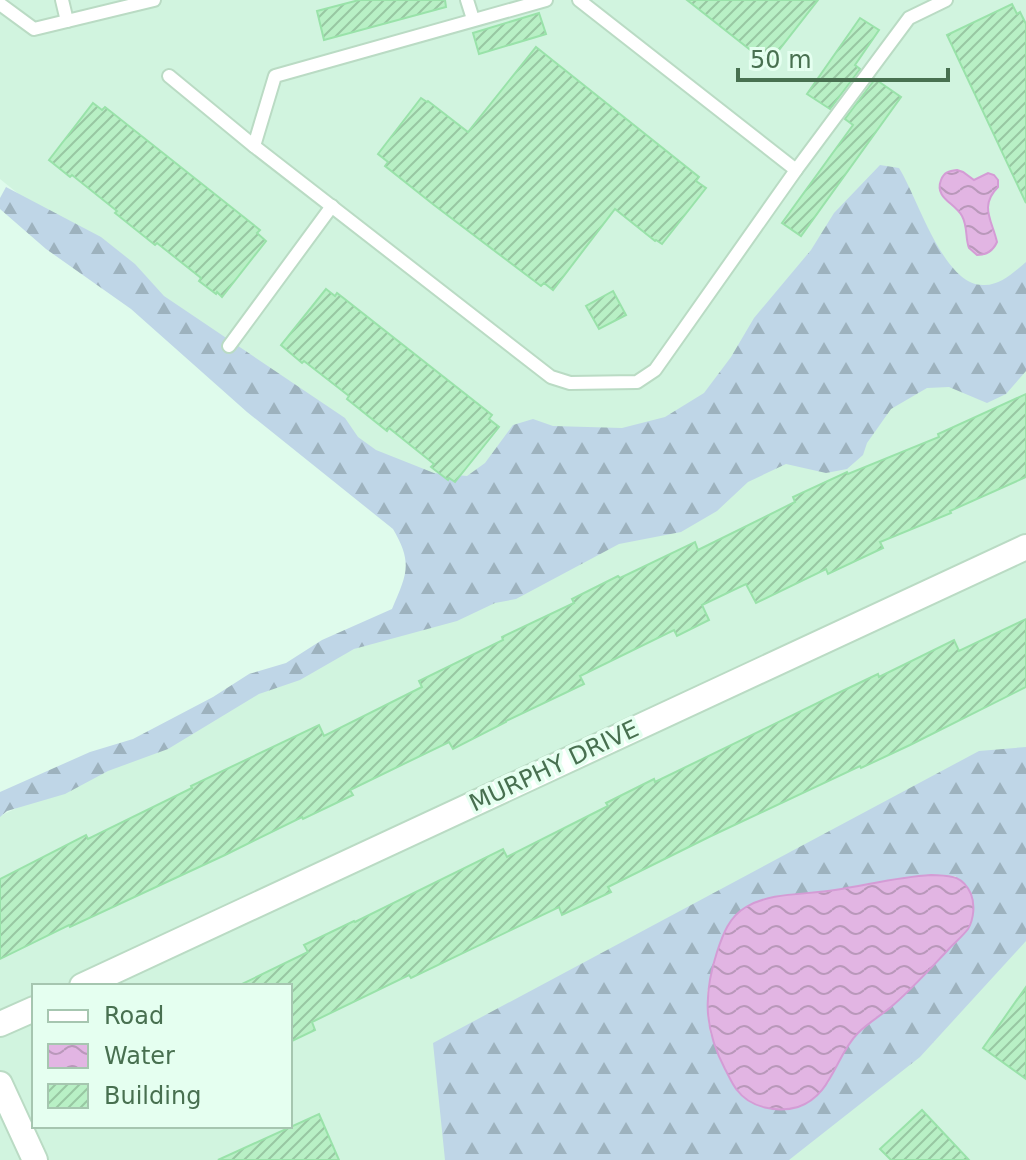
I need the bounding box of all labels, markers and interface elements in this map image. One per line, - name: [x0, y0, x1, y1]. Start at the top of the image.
- scale bar: [738, 32, 948, 82]
- text: 50 m: [750, 46, 812, 74]
- street label: MURPHY DRIVE: [465, 715, 643, 817]
- legend: [32, 984, 292, 1128]
- text: Road: [104, 1002, 164, 1030]
- text: Water: [104, 1042, 175, 1070]
- text: Building: [104, 1082, 201, 1110]

